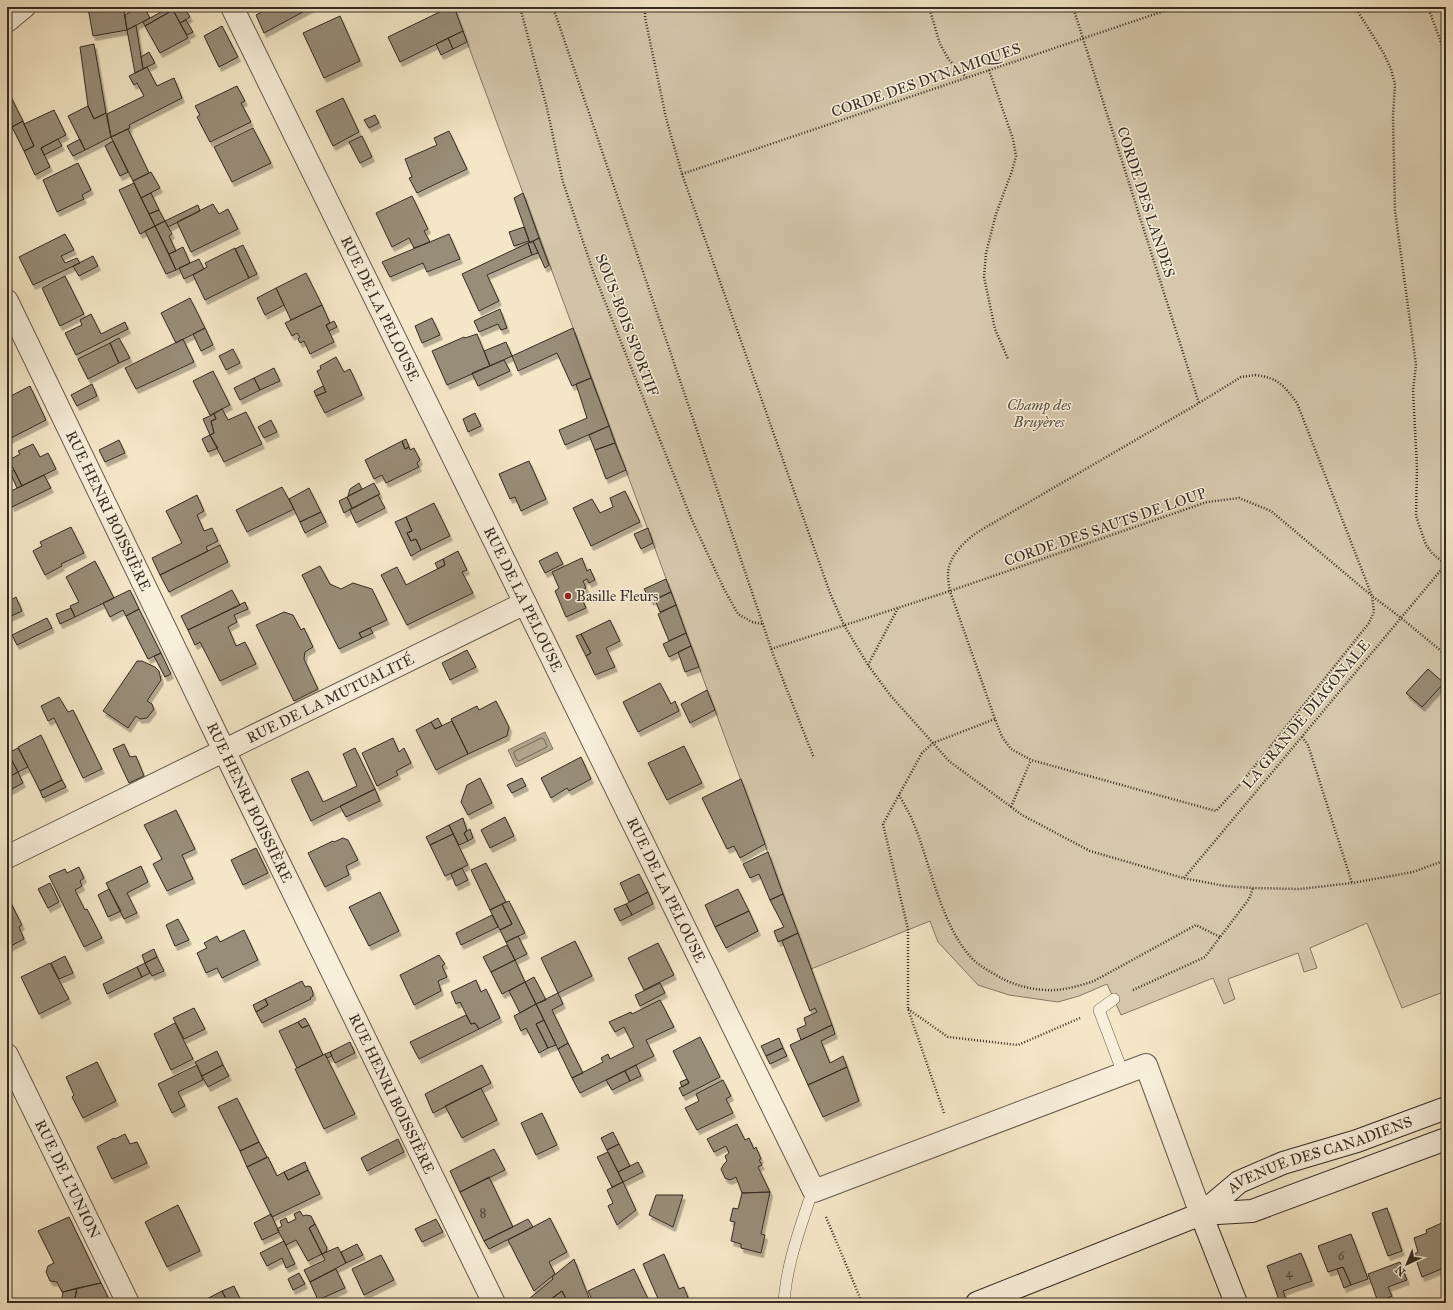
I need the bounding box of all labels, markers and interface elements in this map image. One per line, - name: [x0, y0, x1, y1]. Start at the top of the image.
- street label: CORDE DES DYNAMIQUES: [829, 39, 1023, 121]
- street label: CORDE DES LANDES: [1113, 124, 1179, 280]
- street label: RUE DE LA PELOUSE: [337, 233, 424, 384]
- street label: SOUS-BOIS SPORTIF: [591, 251, 663, 399]
- park label: Champ des Bruyères: [1007, 396, 1072, 431]
- street label: RUE HENRI BOISSIÈRE: [62, 428, 155, 594]
- street label: CORDE DES SAUTS DE LOUP: [1002, 484, 1209, 570]
- street label: RUE DE LA PELOUSE: [480, 524, 566, 675]
- place label: Basille Fleurs: [576, 587, 659, 605]
- marker: Basille Fleurs: [563, 591, 573, 601]
- street label: LA GRANDE DIAGONALE: [1238, 636, 1374, 792]
- street label: RUE DE LA MUTUALITÉ: [244, 649, 417, 747]
- street label: RUE HENRI BOISSIÈRE: [203, 719, 296, 886]
- street label: RUE DE LA PELOUSE: [623, 815, 709, 966]
- street label: RUE HENRI BOISSIÈRE: [345, 1011, 439, 1177]
- street label: AVENUE DES CANADIENS: [1223, 1112, 1415, 1198]
- street label: RUE DE L'UNION: [31, 1117, 104, 1242]
- house number: 8: [480, 1205, 487, 1221]
- north arrow: [1387, 1244, 1427, 1284]
- house number: 6: [1338, 1248, 1345, 1264]
- text: N: [1392, 1262, 1408, 1279]
- house number: 4: [1285, 1265, 1293, 1281]

